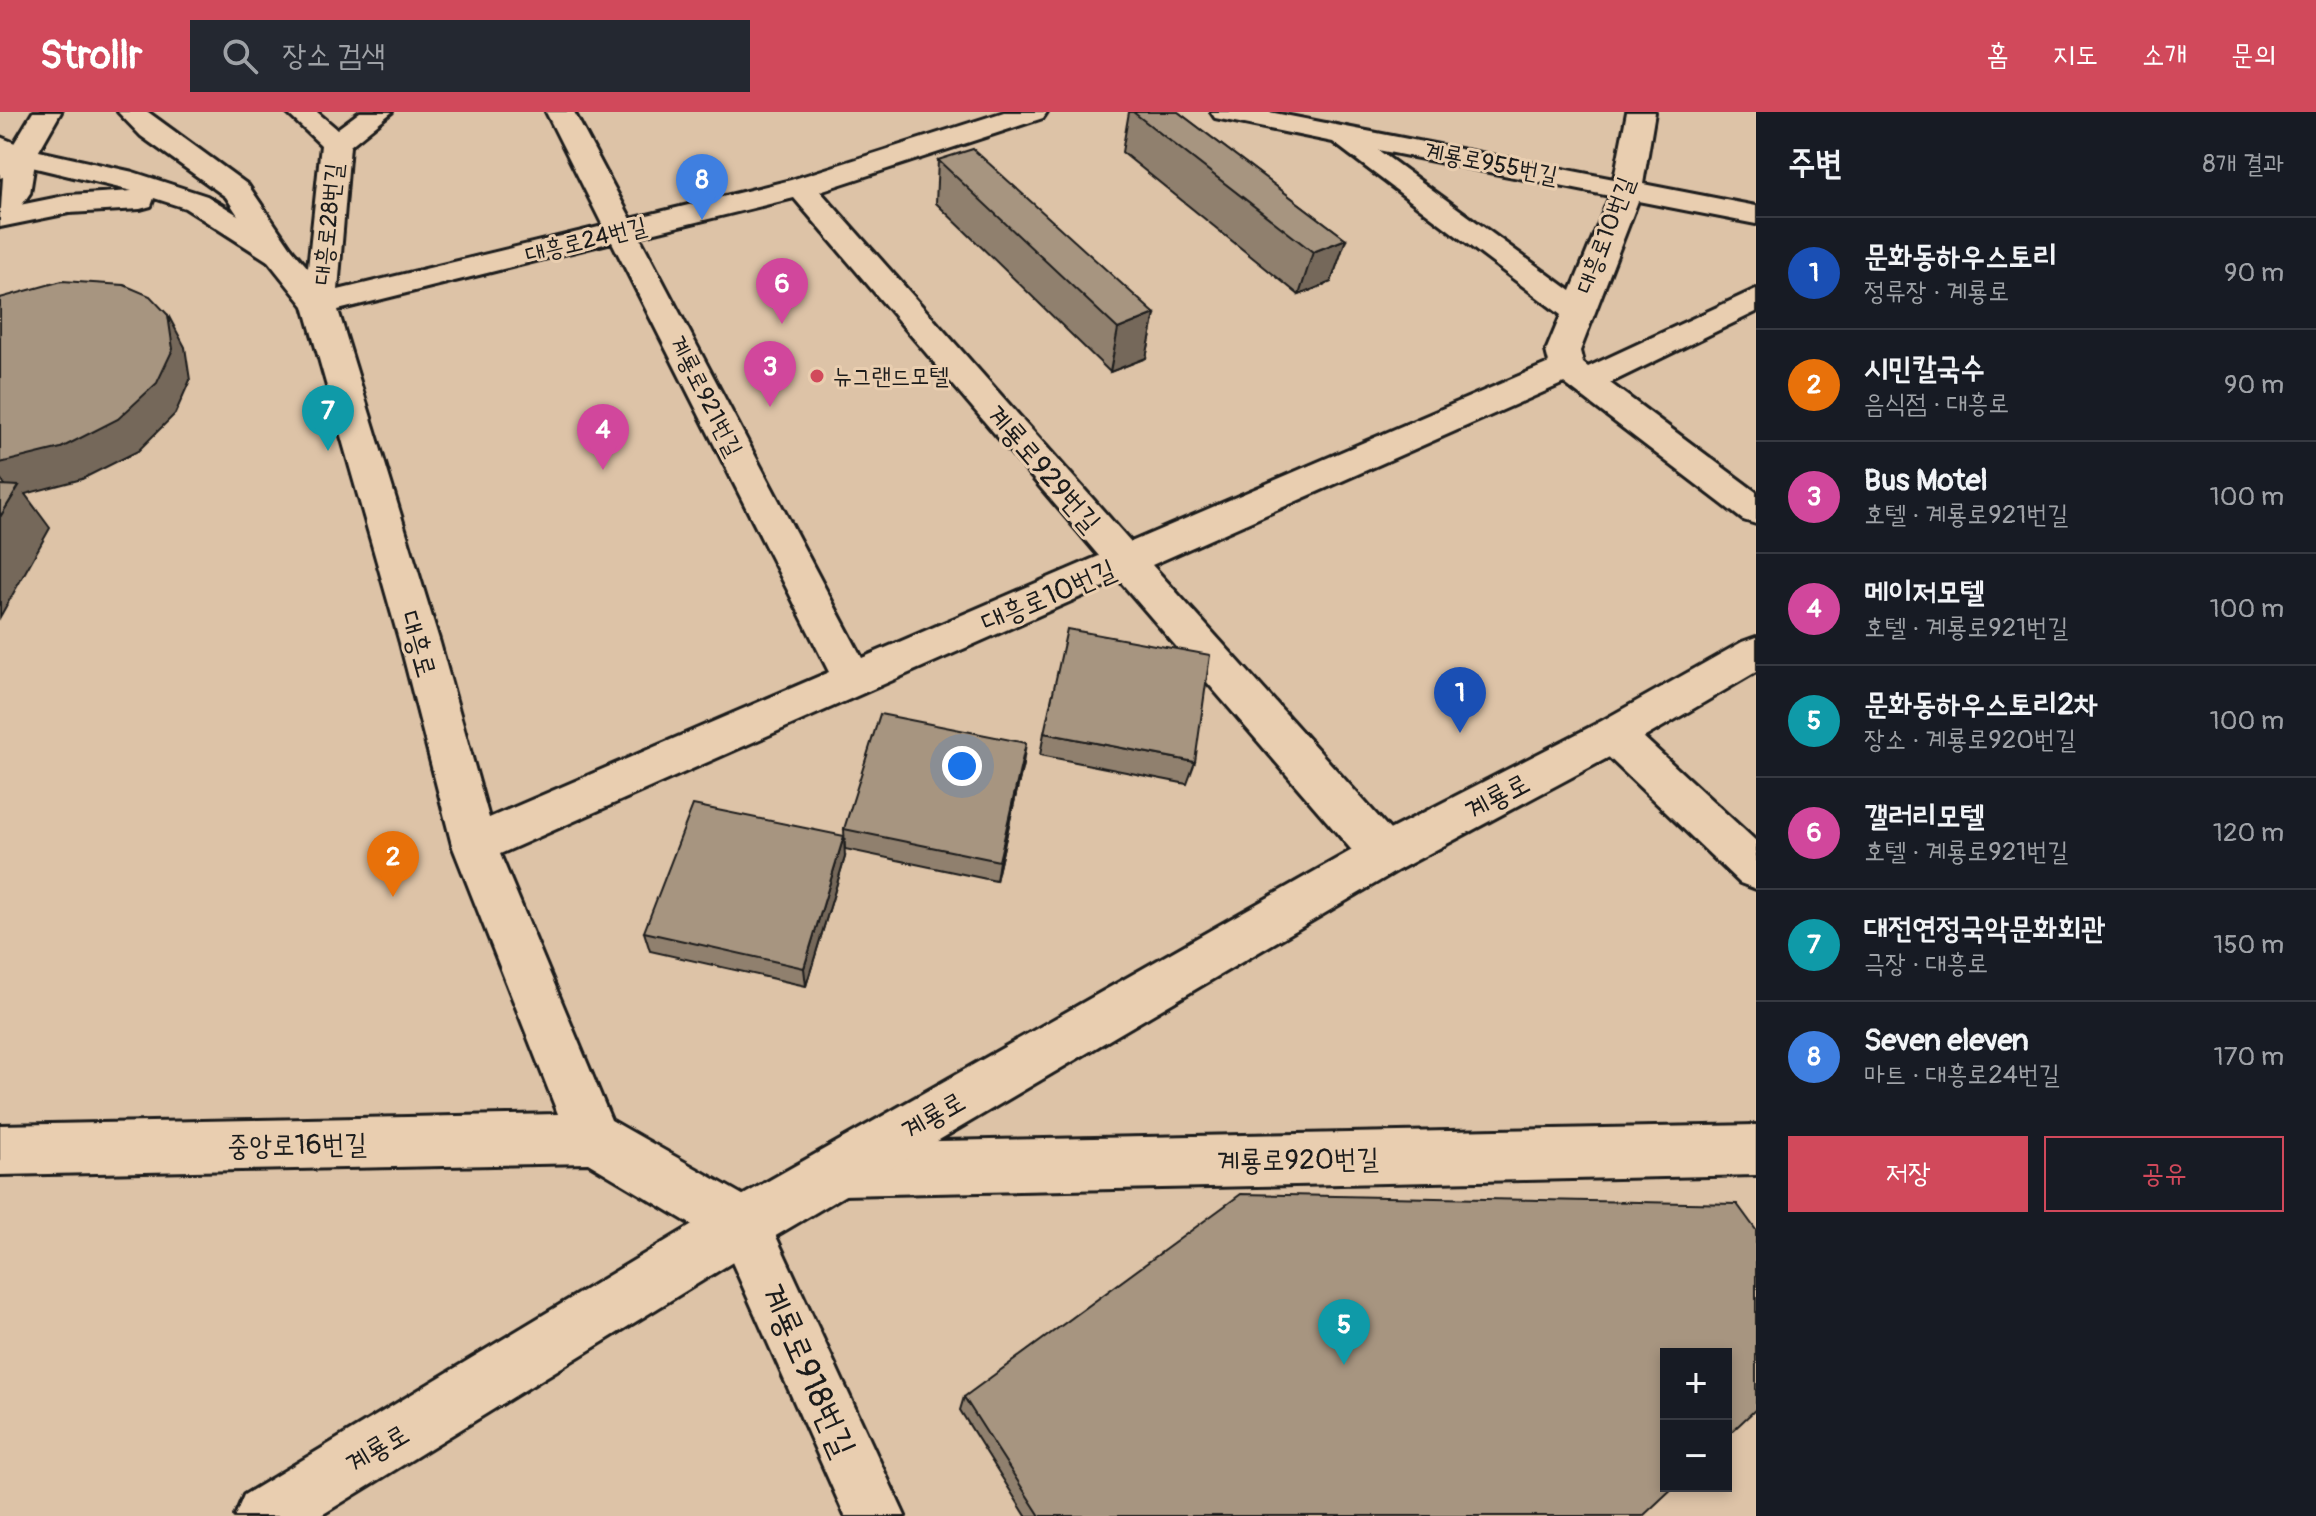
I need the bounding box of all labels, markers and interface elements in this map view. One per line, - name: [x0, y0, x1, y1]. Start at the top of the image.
- search box: [190, 20, 750, 92]
- text: Strollr: [40, 32, 142, 80]
- icon: search: [218, 34, 262, 78]
- text: 장소 검색: [282, 37, 385, 74]
- text: 홈: [1986, 38, 2009, 73]
- text: 지도: [2053, 38, 2098, 73]
- text: 소개: [2142, 38, 2187, 73]
- text: 문의: [2231, 38, 2276, 73]
- street label: 계룡로955번길: [1422, 136, 1560, 191]
- text: 주변: [1788, 142, 1843, 185]
- text: 8개 결과: [2202, 148, 2284, 180]
- pin: 8: [676, 154, 728, 220]
- street label: 대흥로28번길: [308, 162, 349, 286]
- street label: 대흥로10번길: [1570, 173, 1641, 297]
- street label: 대흥로24번길: [523, 211, 650, 270]
- text: 문화동하우스토리: [1864, 238, 2057, 275]
- text: 1: [1809, 257, 1819, 289]
- text: 90 m: [2224, 257, 2284, 289]
- pin: 6: [756, 258, 808, 324]
- text: 정류장 · 계룡로: [1864, 276, 2009, 308]
- street label: 계룡로921번길: [663, 331, 748, 461]
- pin: 3: [744, 341, 796, 407]
- text: 시민칼국수: [1864, 350, 1985, 387]
- place label: 뉴그랜드모텔: [833, 362, 949, 391]
- marker: 뉴그랜드모텔: [808, 367, 826, 385]
- text: 2: [1807, 369, 1821, 401]
- text: 90 m: [2224, 369, 2284, 401]
- pin: 7: [302, 385, 354, 451]
- text: 음식점 · 대흥로: [1864, 388, 2009, 420]
- street label: 계룡로929번길: [978, 398, 1108, 540]
- pin: 4: [577, 404, 629, 470]
- text: Bus Motel: [1864, 462, 1988, 499]
- text: 3: [1807, 481, 1821, 513]
- text: 100 m: [2210, 481, 2284, 513]
- text: 호텔 · 계룡로921번길: [1864, 499, 2068, 531]
- street label: 대흥로10번길: [976, 552, 1121, 640]
- text: 메이저모텔: [1864, 574, 1985, 611]
- text: 4: [1806, 593, 1822, 625]
- text: 100 m: [2210, 593, 2284, 625]
- street label: 대흥로: [391, 607, 444, 682]
- text: 호텔 · 계룡로921번길: [1864, 612, 2068, 644]
- pin: 1: [1434, 667, 1486, 733]
- text: 문화동하우스토리2차: [1864, 686, 2098, 723]
- text: 5: [1807, 705, 1821, 737]
- text: 100 m: [2210, 705, 2284, 737]
- text: 장소 · 계룡로920번길: [1864, 724, 2076, 756]
- your location: [942, 746, 982, 786]
- street label: 계룡로: [1460, 766, 1536, 829]
- text: 갤러리모텔: [1864, 798, 1985, 835]
- text: 6: [1806, 817, 1822, 849]
- text: 120 m: [2213, 817, 2284, 849]
- pin: 2: [367, 831, 419, 897]
- text: 호텔 · 계룡로921번길: [1864, 836, 2068, 868]
- text: 대전연정국악문화회관: [1864, 910, 2105, 947]
- text: 7: [1807, 929, 1821, 961]
- text: 150 m: [2213, 929, 2284, 961]
- text: 극장 · 대흥로: [1864, 948, 1988, 980]
- text: Seven eleven: [1864, 1022, 2029, 1059]
- text: 8: [1807, 1041, 1821, 1073]
- text: 170 m: [2214, 1041, 2284, 1073]
- text: 마트 · 대흥로24번길: [1864, 1059, 2060, 1091]
- street label: 계룡로: [896, 1084, 972, 1148]
- street label: 중앙로16번길: [227, 1127, 367, 1164]
- button: 저장: [1788, 1136, 2028, 1212]
- button: 공유: [2044, 1136, 2284, 1212]
- street label: 계룡로920번길: [1217, 1142, 1379, 1179]
- street label: 계룡로918번길: [750, 1277, 865, 1464]
- pin: 5: [1318, 1299, 1370, 1365]
- map controls: [1660, 1348, 1732, 1492]
- button: +: [1660, 1348, 1732, 1420]
- street label: 계룡로: [340, 1417, 416, 1482]
- button: −: [1660, 1420, 1732, 1492]

